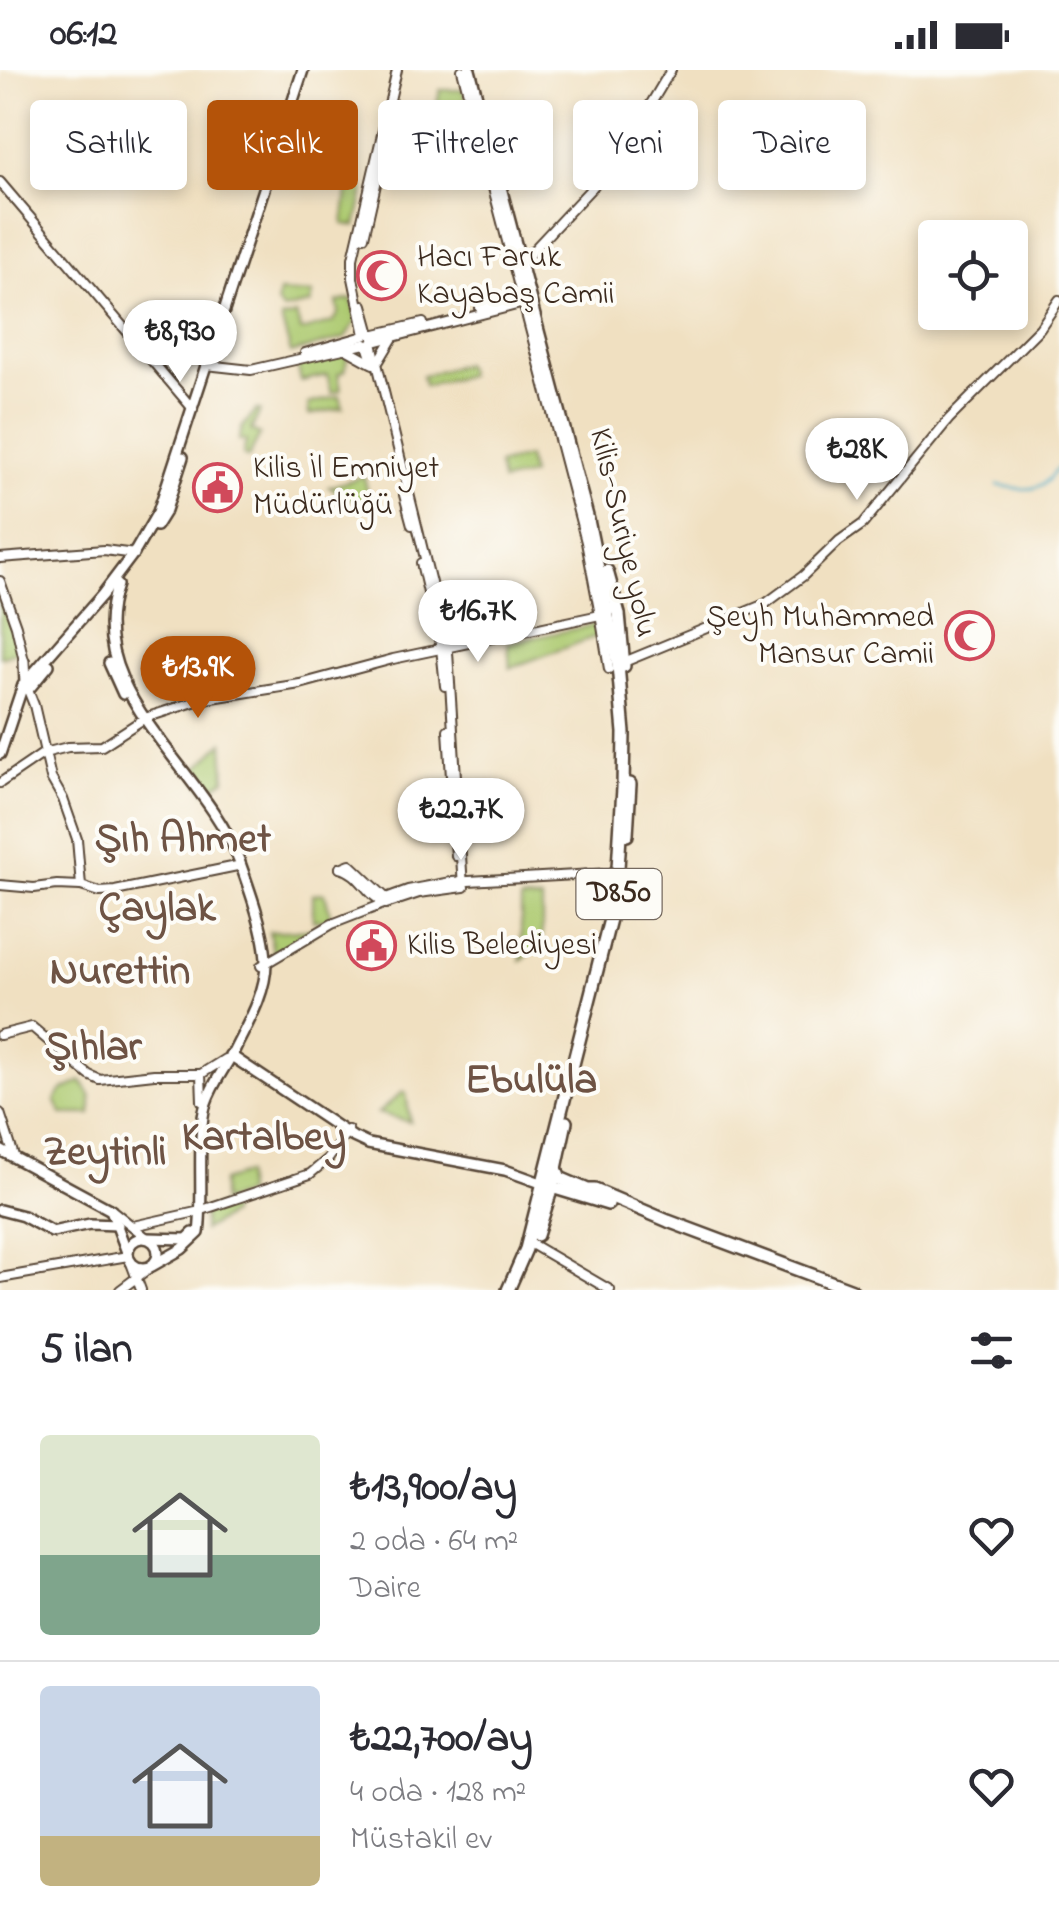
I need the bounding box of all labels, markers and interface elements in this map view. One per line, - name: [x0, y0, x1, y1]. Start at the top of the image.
- text: 06:12: [50, 7, 117, 63]
- chip: Satılık: [30, 100, 187, 190]
- chip: Kiralık: [207, 100, 358, 190]
- chip: Filtreler: [378, 100, 553, 190]
- chip: Yeni: [573, 100, 698, 190]
- chip: Daire: [718, 100, 866, 190]
- map controls: [918, 220, 1028, 330]
- button: locate: [918, 220, 1028, 330]
- place label: Hacı Faruk Kayabaş Camii: [417, 235, 615, 319]
- mosque icon: Hacı Faruk Kayabaş Camii: [356, 250, 408, 302]
- pin: ₺8,930: [99, 300, 261, 385]
- text: ₺8,930: [145, 309, 215, 356]
- pin: ₺28K: [798, 418, 916, 503]
- street label: Kilis-Suriye yolu: [575, 424, 669, 642]
- text: ₺28K: [827, 427, 887, 474]
- place label: Kilis İl Emniyet Müdürlüğü: [253, 446, 439, 531]
- public building icon: Kilis İl Emniyet Müdürlüğü: [192, 461, 244, 513]
- pin: ₺16.7K: [397, 580, 559, 665]
- text: ₺16.7K: [440, 589, 516, 636]
- place label: Şeyh Muhammed Mansur Camii: [706, 595, 934, 679]
- mosque icon: Şeyh Muhammed Mansur Camii: [943, 610, 995, 662]
- pin: ₺13.9K: [117, 636, 279, 721]
- text: ₺13.9K: [162, 645, 234, 692]
- pin: ₺22.7K: [380, 778, 542, 863]
- text: ₺22.7K: [420, 787, 502, 834]
- district label: Şıh Ahmet: [95, 810, 272, 871]
- road number: D850: [576, 869, 662, 919]
- district label: Çaylak: [98, 879, 217, 940]
- public building icon: Kilis Belediyesi: [346, 920, 398, 972]
- place label: Kilis Belediyesi: [407, 923, 597, 970]
- district label: Nurettin: [50, 942, 190, 1003]
- district label: Şıhlar: [44, 1018, 143, 1079]
- district label: Ebulüla: [465, 1051, 597, 1112]
- district label: Kartalbey: [182, 1108, 346, 1169]
- district label: Zeytinli: [43, 1123, 167, 1184]
- text: 5 ilan: [40, 1320, 133, 1381]
- icon: filters: [964, 1323, 1019, 1378]
- text: ₺13,900/ay: [350, 1458, 517, 1519]
- icon: home: [120, 1475, 240, 1595]
- icon: heart: [964, 1508, 1019, 1563]
- text: 2 oda · 64 m²: [350, 1519, 518, 1566]
- text: Daire: [350, 1566, 421, 1613]
- text: ₺22,700/ay: [350, 1709, 533, 1770]
- icon: home: [120, 1726, 240, 1846]
- icon: heart: [964, 1759, 1019, 1814]
- text: 4 oda · 128 m²: [350, 1770, 526, 1817]
- text: Müstakil ev: [350, 1817, 492, 1864]

